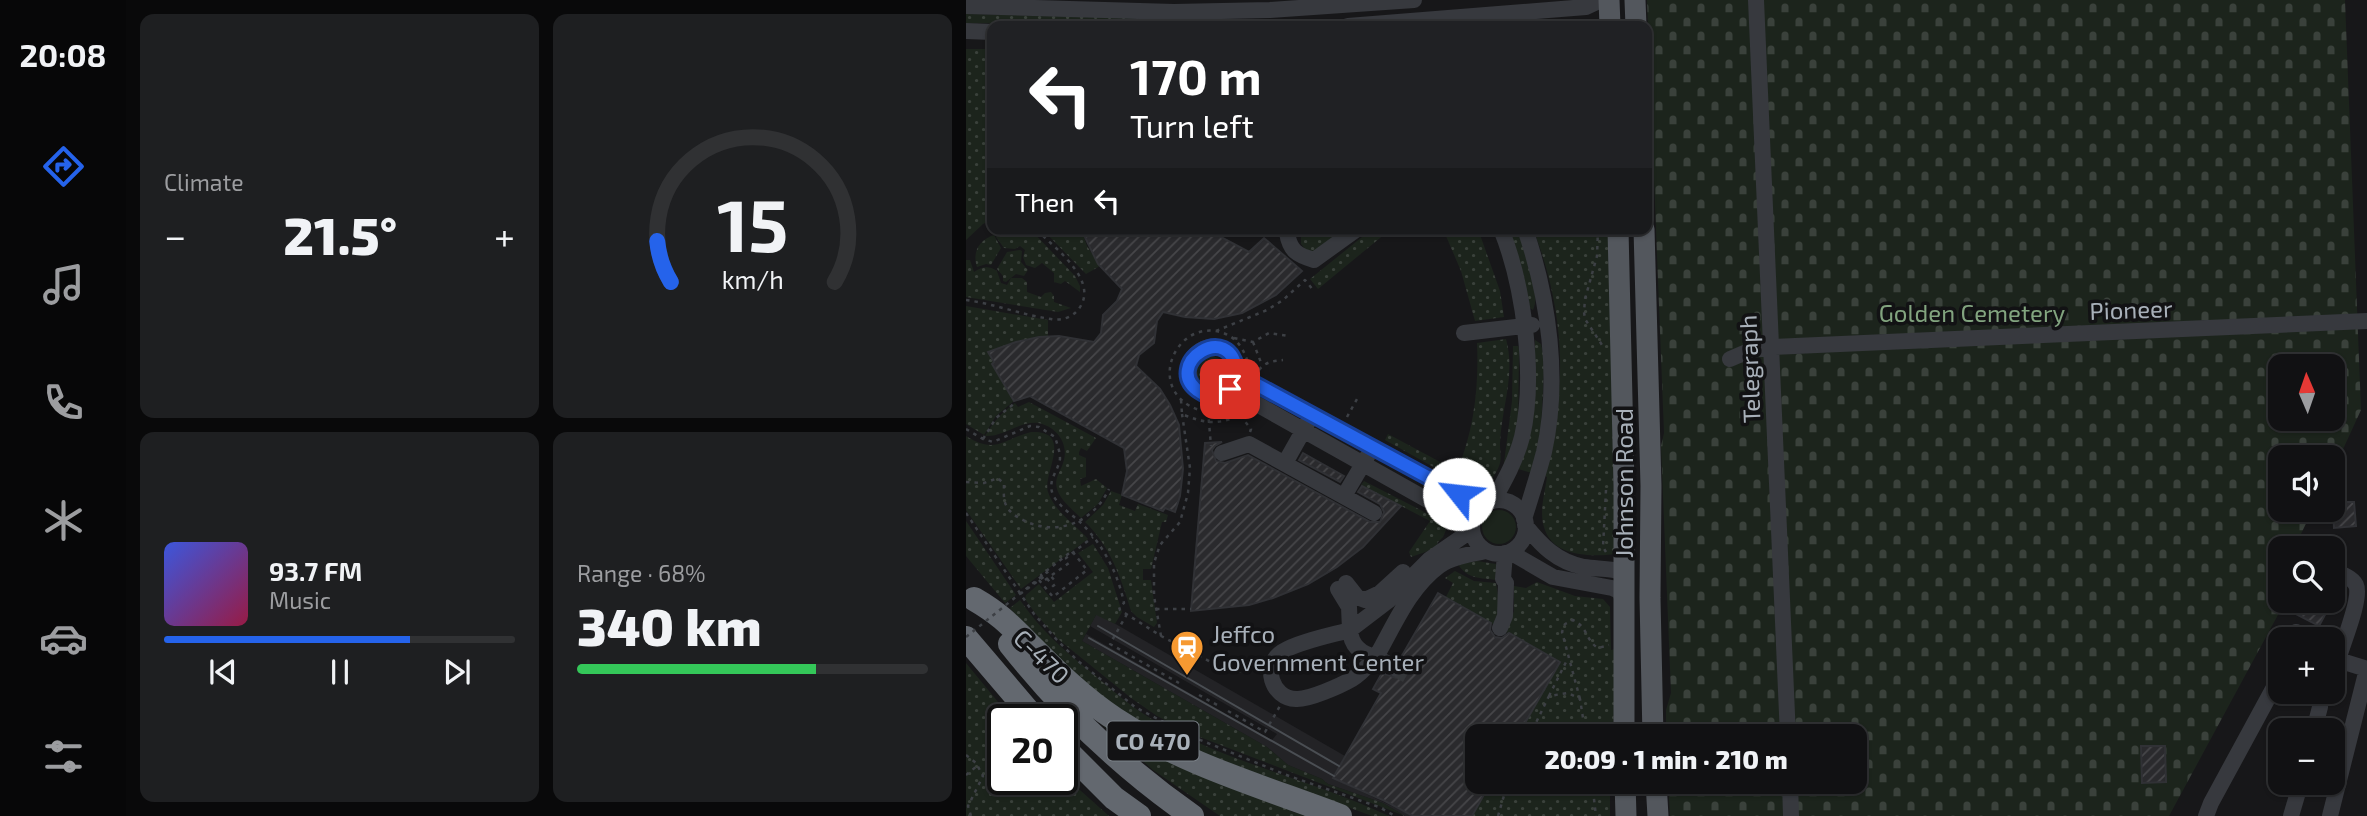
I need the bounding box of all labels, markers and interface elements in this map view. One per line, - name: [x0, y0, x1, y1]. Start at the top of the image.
- text: 20:08: [19, 35, 107, 73]
- text: 170 m: [1130, 46, 1262, 105]
- icon: left: [1015, 49, 1106, 140]
- text: Turn left: [1130, 106, 1254, 144]
- icon: directions: [39, 142, 88, 191]
- text: Climate: [164, 168, 244, 196]
- text: 15: [717, 179, 788, 267]
- icon: left: [1088, 182, 1126, 220]
- text: Then: [1015, 186, 1074, 217]
- text: 21.5°: [283, 203, 397, 265]
- text: −: [164, 212, 186, 258]
- text: +: [494, 212, 515, 258]
- icon: music: [39, 260, 88, 309]
- text: km/h: [721, 264, 784, 294]
- street label: Pioneer: [2089, 293, 2173, 325]
- park label: Golden Cemetery: [1879, 298, 2066, 327]
- street label: Telegraph: [1733, 314, 1765, 424]
- north arrow: [2268, 354, 2345, 430]
- map controls: [2268, 354, 2345, 795]
- pin: [1200, 359, 1260, 419]
- icon: arrive: [1211, 370, 1249, 408]
- icon: phone: [39, 378, 88, 427]
- street label: Johnson Road: [1609, 408, 1638, 558]
- button: sound: [2268, 445, 2345, 522]
- position arrow: [1422, 457, 1496, 531]
- icon: climate: [39, 496, 88, 545]
- button: search: [2268, 536, 2345, 613]
- text: 93.7 FM: [269, 555, 362, 586]
- text: Range · 68%: [577, 559, 706, 587]
- text: Music: [269, 586, 331, 614]
- text: 340 km: [577, 594, 762, 656]
- icon: car: [39, 614, 88, 663]
- place label: Jeffco Government Center: [1212, 619, 1424, 676]
- street label: C-470: [1008, 623, 1076, 689]
- button: +: [2268, 627, 2345, 704]
- station icon: Jeffco Government Center: [1168, 628, 1206, 677]
- icon: previous: [204, 653, 242, 691]
- icon: pause: [321, 653, 359, 691]
- icon: next: [438, 653, 476, 691]
- speed limit sign: 20: [987, 704, 1078, 795]
- button: −: [2268, 718, 2345, 795]
- road number: CO 470: [1108, 722, 1198, 761]
- icon: filters: [39, 732, 88, 781]
- text: 20:09 · 1 min · 210 m: [1544, 743, 1788, 774]

